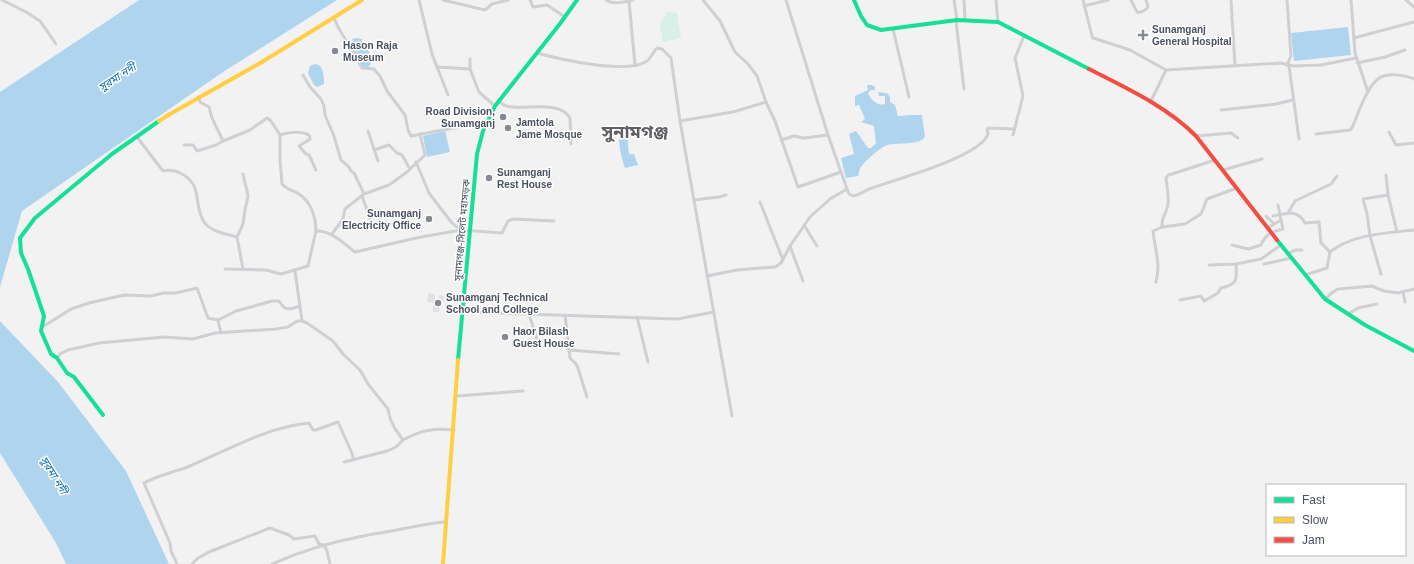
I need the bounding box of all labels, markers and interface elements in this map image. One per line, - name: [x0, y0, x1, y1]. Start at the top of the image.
- place label: Sunamganj General Hospital: [1152, 24, 1232, 47]
- marker: Sunamganj General Hospital: [1137, 29, 1149, 41]
- place label: Hason Raja Museum: [343, 40, 398, 63]
- marker: Hason Raja Museum: [330, 46, 340, 56]
- water label: সুরমা নদী: [96, 59, 140, 94]
- place label: Road Division, Sunamganj: [426, 106, 495, 129]
- marker: Road Division, Sunamganj: [498, 112, 508, 122]
- place label: Jamtola Jame Mosque: [516, 117, 583, 140]
- district label: সুনামগঞ্জ: [601, 122, 668, 143]
- marker: Jamtola Jame Mosque: [503, 123, 513, 133]
- place label: Sunamganj Rest House: [497, 167, 552, 190]
- marker: Sunamganj Rest House: [484, 173, 494, 183]
- street label: সুনামগঞ্জ-সিলেট মহাসড়ক: [452, 178, 473, 282]
- place label: Sunamganj Electricity Office: [342, 208, 421, 231]
- marker: Sunamganj Electricity Office: [424, 214, 434, 224]
- place label: Sunamganj Technical School and College: [446, 292, 548, 315]
- marker: Sunamganj Technical School and College: [433, 298, 443, 308]
- place label: Haor Bilash Guest House: [513, 326, 575, 349]
- marker: Haor Bilash Guest House: [500, 332, 510, 342]
- water label: সুরমা নদী: [37, 454, 71, 498]
- legend: [1266, 484, 1406, 556]
- text: Fast: [1302, 493, 1326, 507]
- text: Slow: [1302, 513, 1328, 527]
- text: Jam: [1302, 533, 1325, 547]

